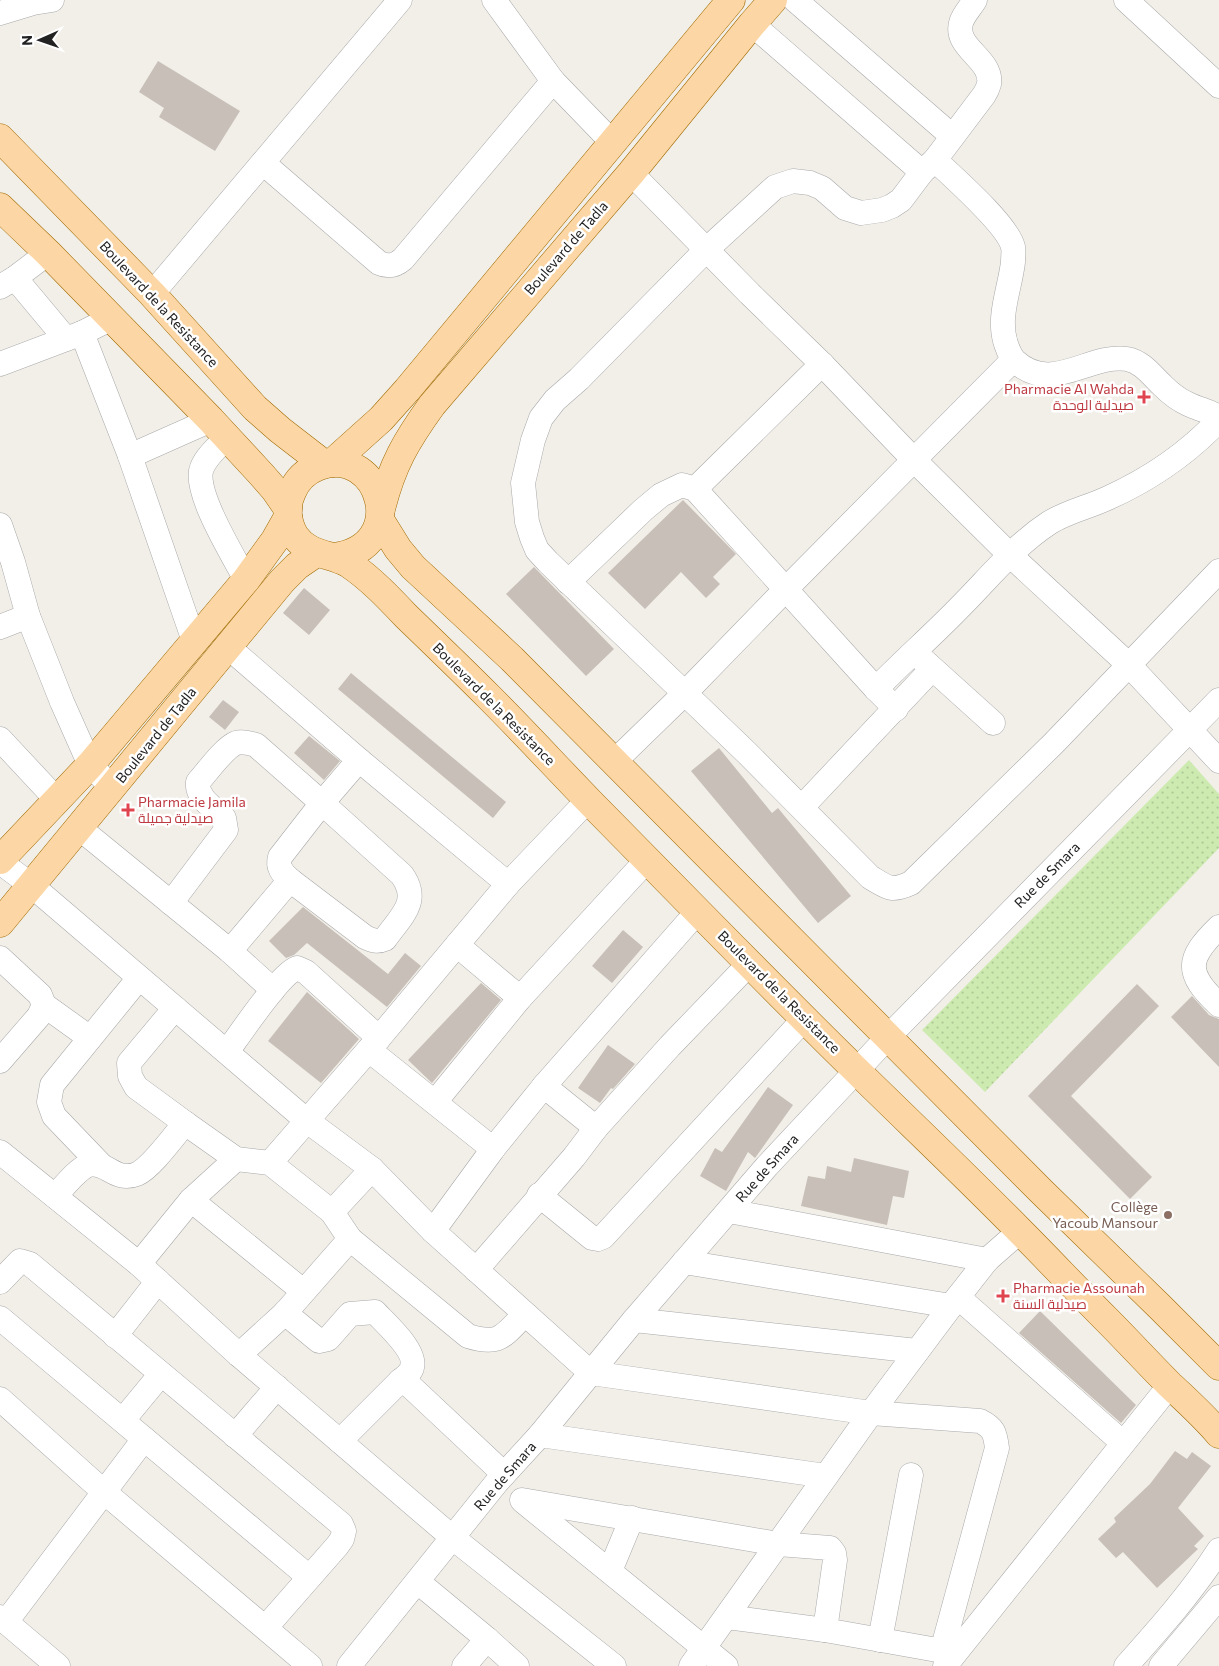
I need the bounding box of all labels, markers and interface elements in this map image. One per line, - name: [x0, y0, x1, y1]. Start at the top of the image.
- north arrow: [15, 15, 65, 65]
- text: N: [18, 35, 35, 46]
- street label: Boulevard de Tadla: [520, 197, 611, 298]
- street label: Boulevard de la Resistance: [96, 237, 222, 370]
- place label: Pharmacie Al Wahda صيدلية الوحدة: [1004, 380, 1134, 413]
- marker: Pharmacie Al Wahda صيدلية الوحدة: [1138, 391, 1150, 403]
- street label: Boulevard de la Resistance: [430, 639, 559, 768]
- street label: Boulevard de Tadla: [112, 683, 200, 786]
- place label: Pharmacie Jamila صيدلية جميلة: [138, 793, 246, 826]
- marker: Pharmacie Jamila صيدلية جميلة: [122, 804, 134, 816]
- street label: Rue de Smara: [1010, 838, 1083, 911]
- street label: Boulevard de la Resistance: [715, 927, 844, 1056]
- street label: Rue de Smara: [732, 1130, 802, 1205]
- place label: Collège Yacoub Mansour: [1052, 1198, 1158, 1231]
- marker: Collège Yacoub Mansour: [1162, 1209, 1174, 1221]
- place label: Pharmacie Assounah صيدلية السنة: [1013, 1279, 1145, 1312]
- marker: Pharmacie Assounah صيدلية السنة: [997, 1290, 1009, 1302]
- street label: Rue de Smara: [470, 1438, 539, 1514]

